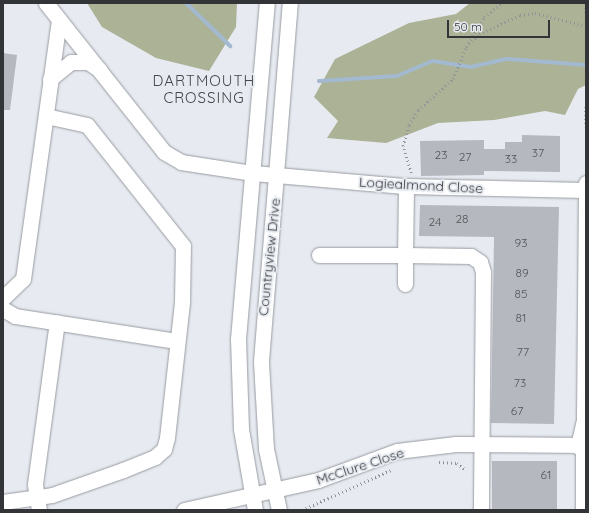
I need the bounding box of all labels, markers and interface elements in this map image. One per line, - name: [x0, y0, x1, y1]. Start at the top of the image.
- scale bar: [449, 12, 552, 38]
- text: 50 m: [454, 19, 482, 34]
- district label: DARTMOUTH CROSSING: [153, 71, 255, 106]
- house number: 37: [532, 146, 544, 160]
- house number: 23: [435, 148, 447, 162]
- house number: 27: [459, 150, 471, 164]
- house number: 33: [505, 152, 517, 166]
- street label: Logiealmond Close: [359, 173, 483, 197]
- street label: Countryview Drive: [254, 197, 284, 317]
- house number: 28: [455, 212, 469, 226]
- house number: 24: [429, 215, 441, 229]
- house number: 93: [515, 236, 527, 250]
- house number: 89: [515, 266, 529, 280]
- house number: 85: [514, 287, 528, 301]
- house number: 81: [516, 311, 526, 325]
- house number: 77: [517, 345, 529, 359]
- house number: 73: [514, 376, 526, 390]
- house number: 67: [511, 404, 523, 418]
- street label: McClure Close: [314, 444, 406, 488]
- house number: 61: [541, 468, 551, 482]

